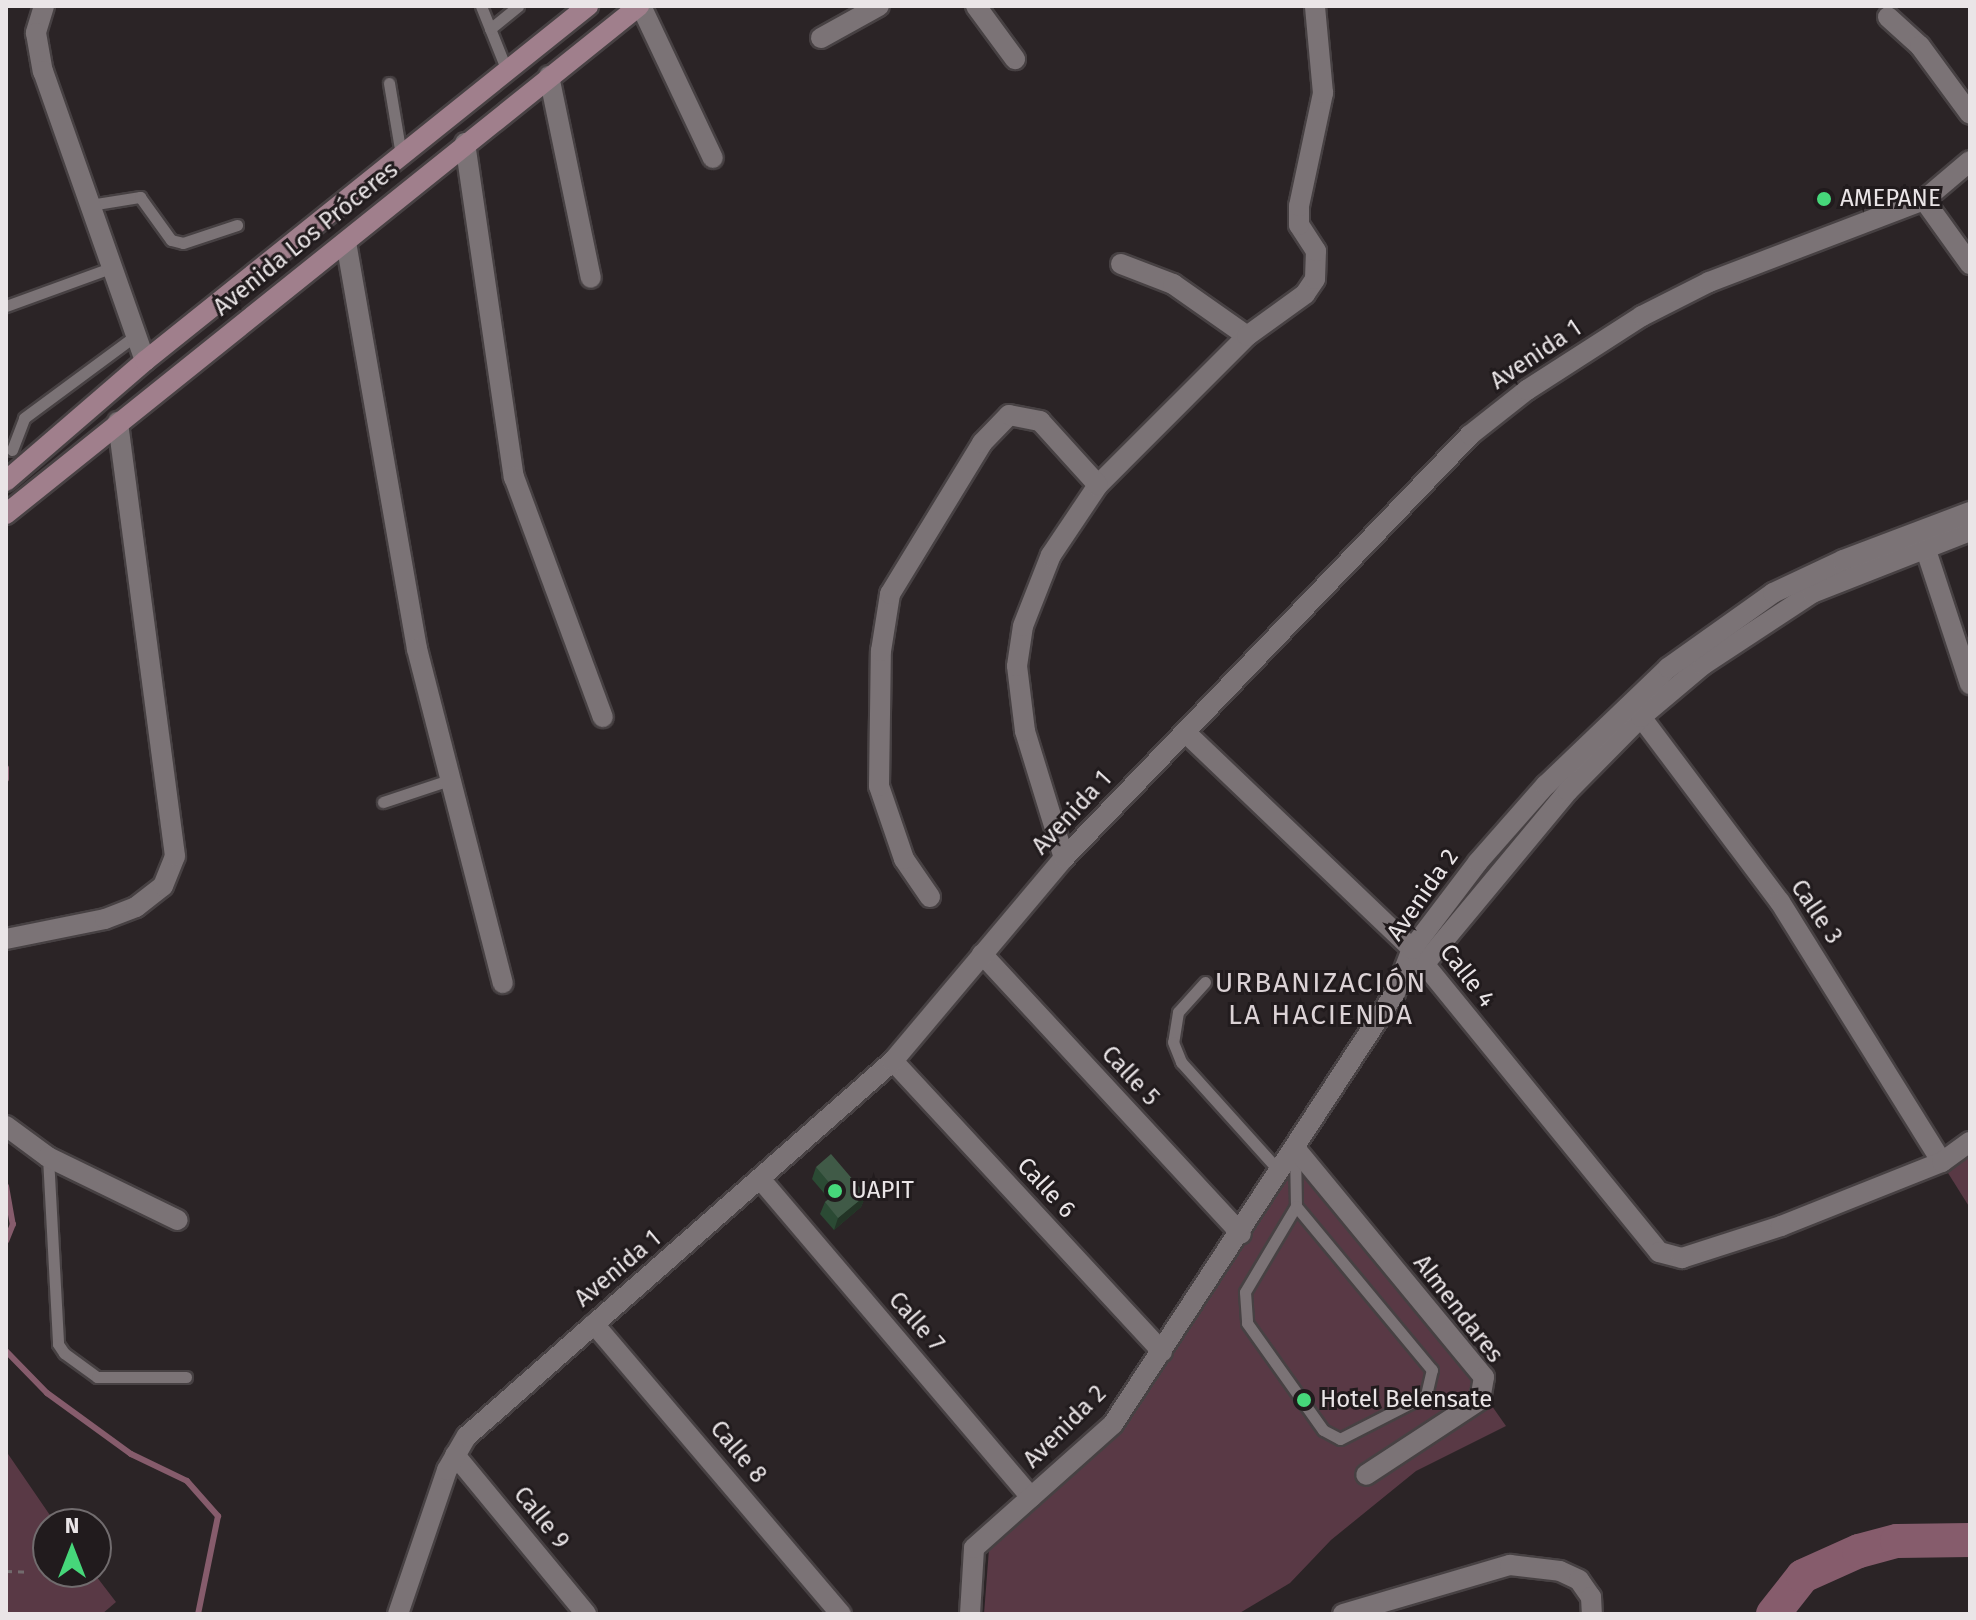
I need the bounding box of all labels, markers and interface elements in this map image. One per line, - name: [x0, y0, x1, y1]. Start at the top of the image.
- street label: Avenida Los Próceres: [208, 156, 404, 322]
- place label: AMEPANE: [1840, 185, 1941, 213]
- marker: AMEPANE: [1815, 190, 1833, 208]
- street label: Avenida 1: [1485, 314, 1587, 396]
- street label: Avenida 1: [1026, 765, 1118, 861]
- street label: Avenida 2: [1381, 844, 1465, 946]
- street label: Calle 3: [1784, 874, 1848, 950]
- street label: Calle 4: [1433, 939, 1501, 1013]
- district label: URBANIZACIÓN LA HACIENDA: [1215, 966, 1427, 1032]
- street label: Calle 5: [1095, 1040, 1165, 1112]
- street label: Calle 6: [1011, 1152, 1081, 1224]
- place label: UAPIT: [851, 1177, 914, 1205]
- marker: UAPIT: [826, 1182, 844, 1200]
- street label: Avenida 1: [569, 1225, 667, 1313]
- street label: Almendares: [1407, 1249, 1509, 1369]
- street label: Calle 7: [882, 1286, 950, 1358]
- street label: Avenida 2: [1018, 1380, 1112, 1474]
- place label: Hotel Belensate: [1320, 1386, 1492, 1414]
- marker: Hotel Belensate: [1295, 1391, 1313, 1409]
- street label: Calle 8: [704, 1415, 772, 1489]
- street label: Calle 9: [507, 1481, 575, 1555]
- north arrow: [32, 1508, 112, 1588]
- text: N: [65, 1512, 79, 1539]

